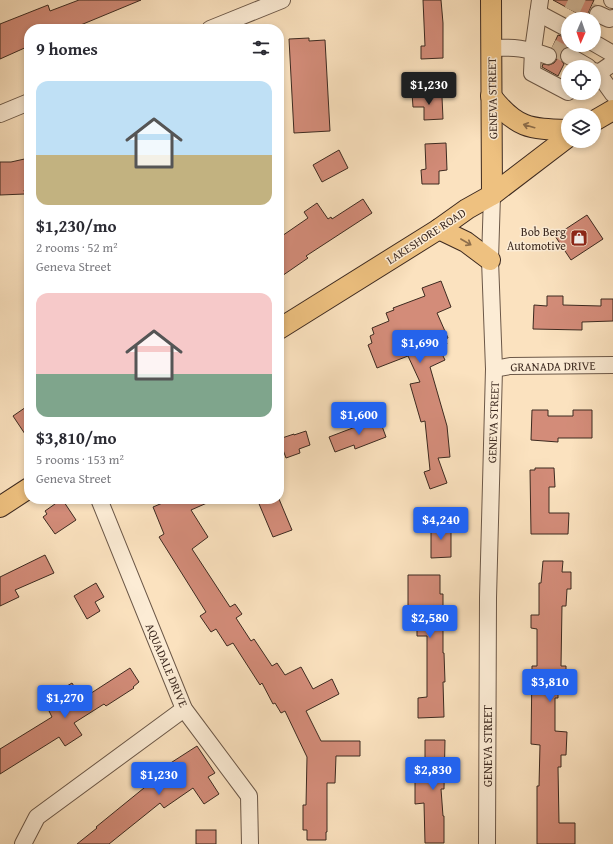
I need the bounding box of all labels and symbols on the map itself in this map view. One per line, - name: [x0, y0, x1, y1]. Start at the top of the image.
- north arrow: [561, 12, 601, 52]
- street label: GENEVA STREET: [483, 57, 501, 139]
- pin: $1,230: [396, 72, 462, 106]
- one-way arrow: [523, 122, 536, 129]
- street label: LAKESHORE ROAD: [383, 204, 469, 268]
- place label: Bob Berg Automotive: [507, 223, 566, 254]
- shop icon: Bob Berg Automotive: [569, 228, 589, 248]
- one-way arrow: [460, 239, 472, 247]
- pin: $1,690: [387, 330, 453, 364]
- street label: GRANADA DRIVE: [510, 357, 596, 375]
- street label: GENEVA STREET: [483, 380, 503, 463]
- pin: $1,600: [326, 402, 392, 436]
- pin: $4,240: [408, 507, 474, 541]
- pin: $2,580: [397, 605, 463, 639]
- street label: AQUADALE DRIVE: [142, 620, 192, 710]
- pin: $3,810: [517, 669, 583, 703]
- pin: $1,270: [32, 685, 98, 719]
- street label: GENEVA STREET: [479, 705, 496, 787]
- pin: $2,830: [400, 757, 466, 791]
- pin: $1,230: [126, 762, 192, 796]

